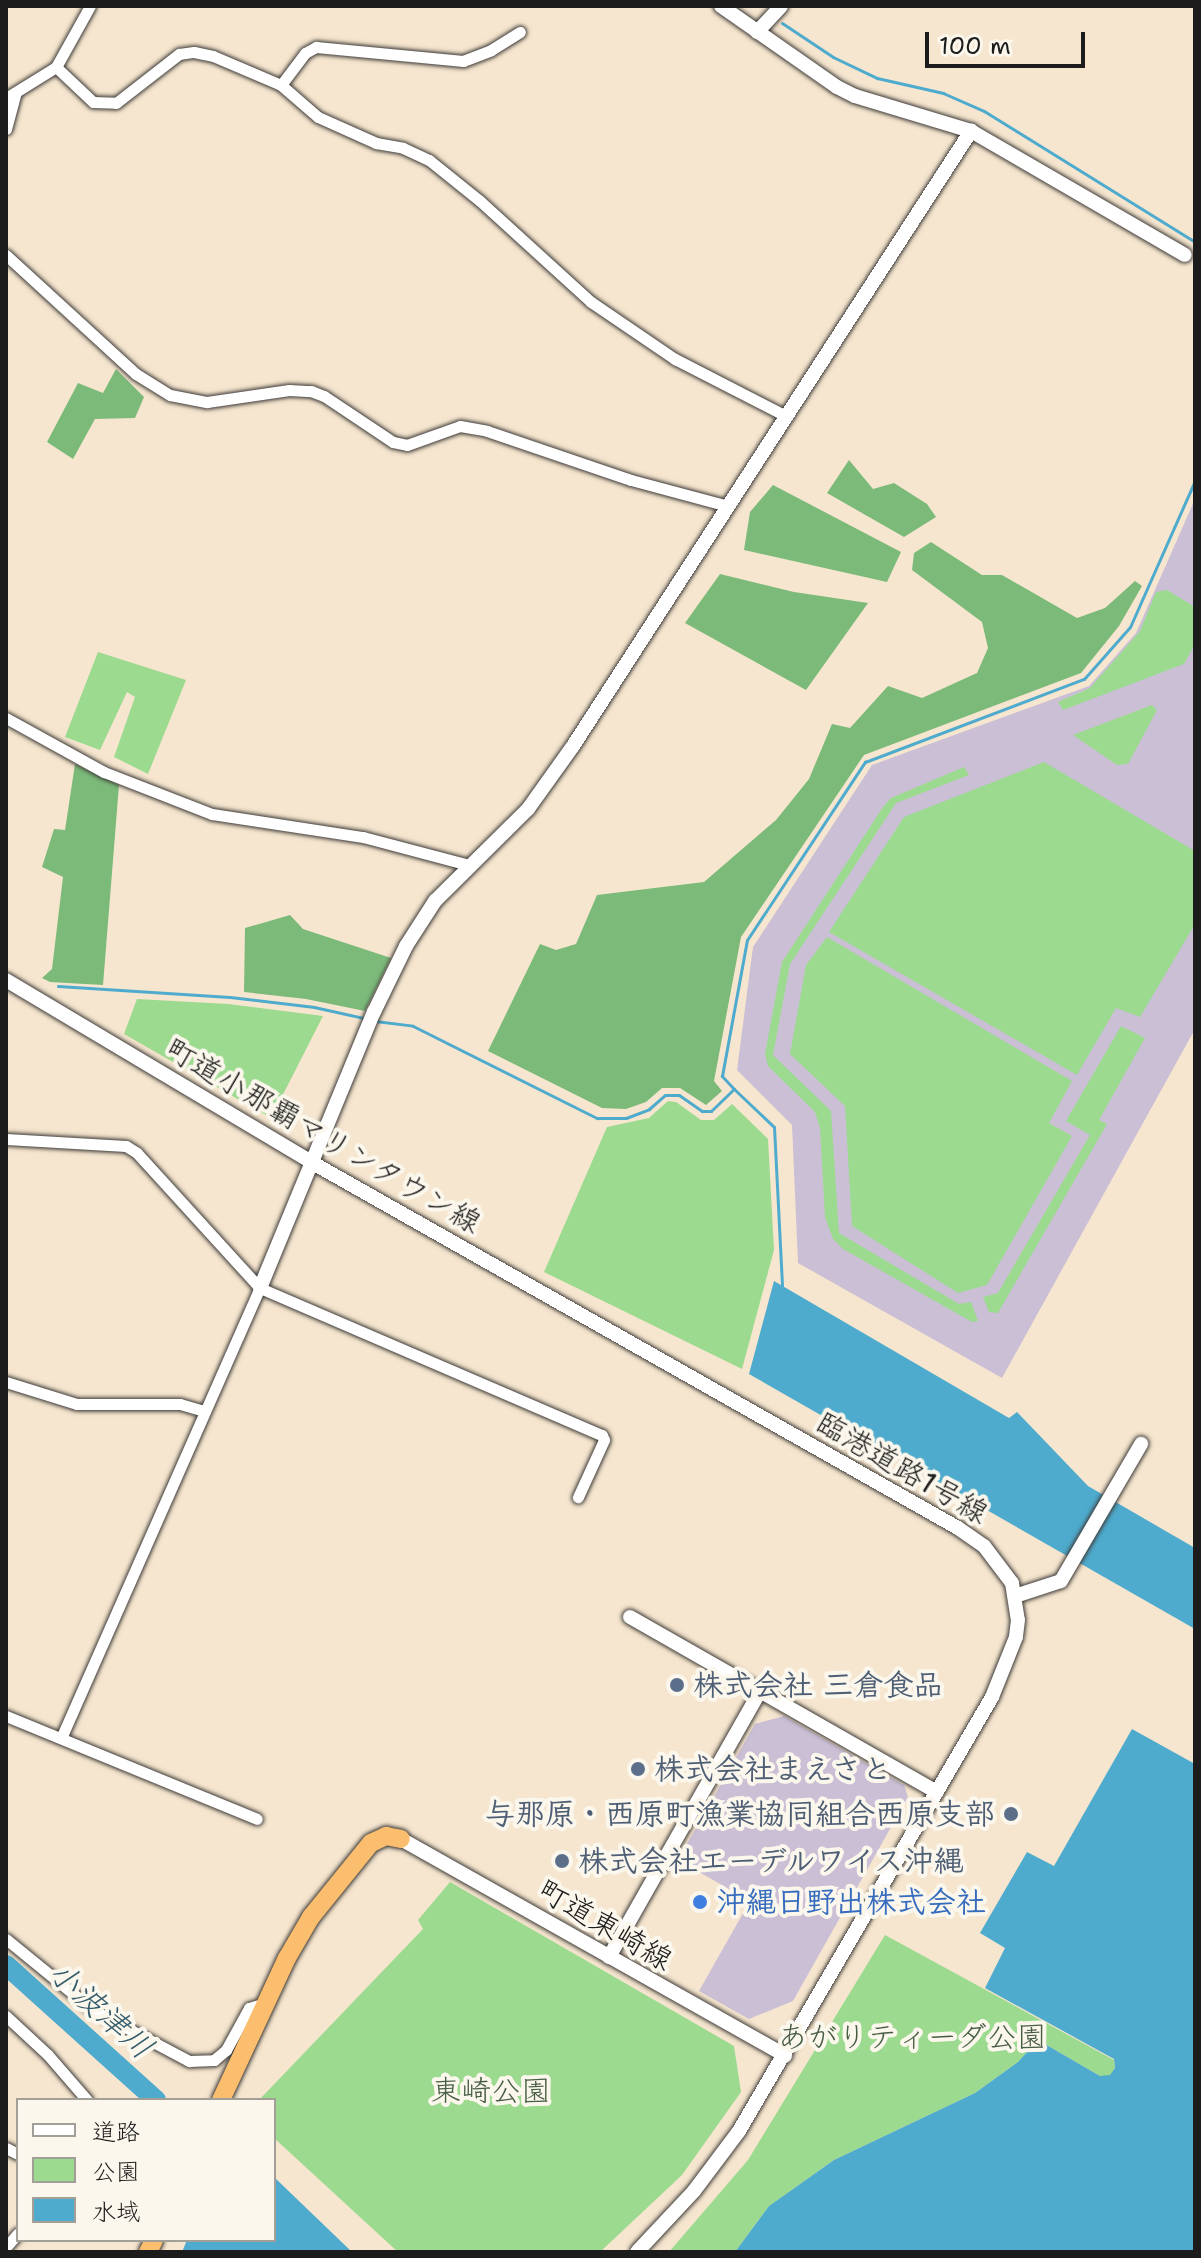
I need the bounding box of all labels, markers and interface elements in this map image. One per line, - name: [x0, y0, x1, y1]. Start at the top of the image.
- scale bar: [929, 16, 1089, 66]
- text: 100 m: [939, 30, 1011, 62]
- street label: 町道小那覇マリンタウン線: [158, 1030, 488, 1242]
- street label: 臨港道路1号線: [810, 1404, 994, 1532]
- place label: 株式会社 三倉食品: [693, 1667, 943, 1703]
- marker: 株式会社 三倉食品: [668, 1676, 686, 1694]
- place label: 株式会社まえさと: [654, 1751, 894, 1787]
- marker: 株式会社まえさと: [629, 1760, 647, 1778]
- place label: 与那原・西原町漁業協同組合西原支部: [485, 1796, 995, 1832]
- marker: 与那原・西原町漁業協同組合西原支部: [1002, 1805, 1020, 1823]
- place label: 株式会社エーデルワイス沖縄: [578, 1843, 967, 1879]
- marker: 株式会社エーデルワイス沖縄: [553, 1852, 571, 1870]
- street label: 町道東崎線: [531, 1872, 679, 1978]
- place label: 沖縄日野出株式会社: [716, 1884, 986, 1920]
- marker: 沖縄日野出株式会社: [691, 1893, 709, 1911]
- water label: 小波津川: [41, 1953, 161, 2067]
- park label: あがりティーダ公園: [777, 2019, 1047, 2055]
- park label: 東崎公園: [431, 2073, 551, 2109]
- legend: [16, 2098, 276, 2242]
- text: 道路: [92, 2116, 140, 2148]
- text: 公園: [92, 2156, 140, 2188]
- text: 水域: [92, 2196, 140, 2228]

